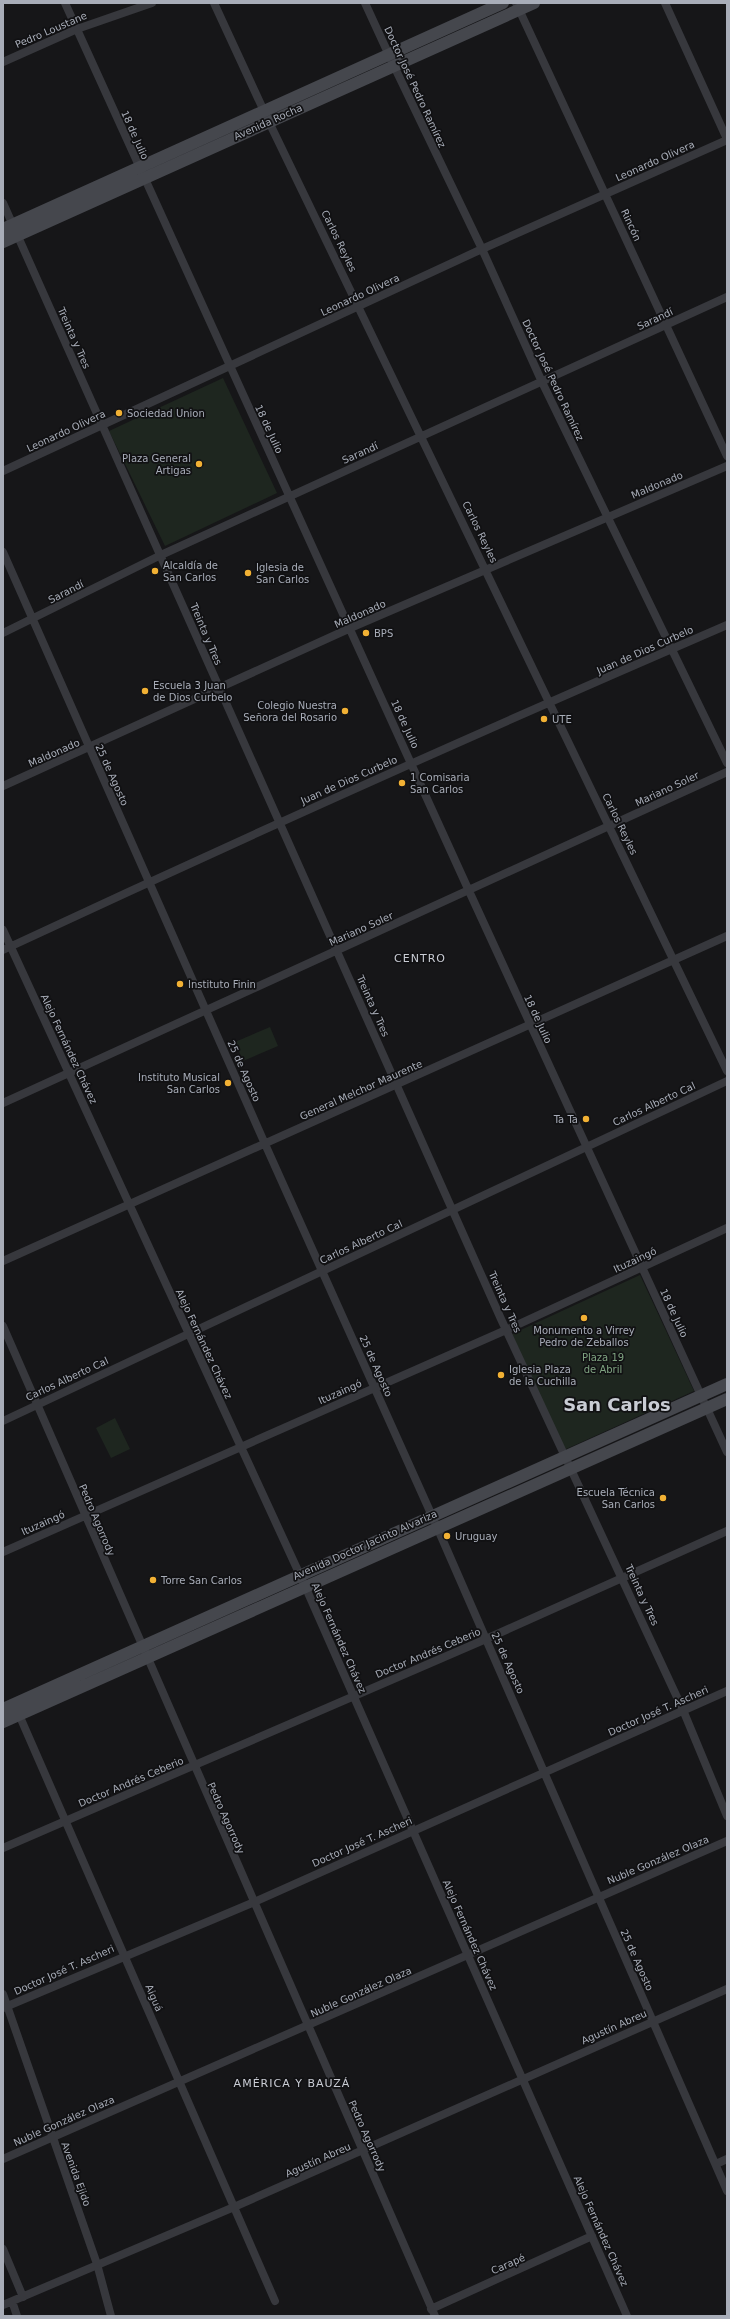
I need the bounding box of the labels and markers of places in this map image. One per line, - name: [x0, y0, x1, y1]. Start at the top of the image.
- marker: Sociedad Union: [114, 408, 124, 418]
- place label: Sociedad Union: [127, 408, 205, 419]
- place label: Plaza General Artigas: [122, 453, 191, 476]
- marker: Plaza General Artigas: [194, 459, 204, 469]
- place label: Alcaldía de San Carlos: [163, 560, 218, 583]
- place label: Iglesia de San Carlos: [256, 562, 309, 585]
- marker: Alcaldía de San Carlos: [150, 566, 160, 576]
- marker: Iglesia de San Carlos: [243, 568, 253, 578]
- marker: BPS: [361, 628, 371, 638]
- place label: BPS: [374, 628, 393, 639]
- place label: Escuela 3 Juan de Dios Curbelo: [153, 680, 233, 703]
- marker: Escuela 3 Juan de Dios Curbelo: [140, 686, 150, 696]
- place label: Colegio Nuestra Señora del Rosario: [243, 700, 337, 723]
- marker: Colegio Nuestra Señora del Rosario: [340, 706, 350, 716]
- marker: UTE: [539, 714, 549, 724]
- place label: UTE: [552, 714, 572, 725]
- place label: 1 Comisaria San Carlos: [410, 772, 470, 795]
- marker: 1 Comisaria San Carlos: [397, 778, 407, 788]
- marker: Instituto Finin: [175, 979, 185, 989]
- place label: Instituto Finin: [188, 979, 256, 990]
- place label: Instituto Musical San Carlos: [138, 1072, 220, 1095]
- marker: Instituto Musical San Carlos: [223, 1078, 233, 1088]
- place label: Ta Ta: [553, 1114, 578, 1125]
- marker: Ta Ta: [581, 1114, 591, 1124]
- marker: Monumento a Virrey Pedro de Zeballos: [579, 1313, 589, 1323]
- place label: Monumento a Virrey Pedro de Zeballos: [533, 1325, 635, 1348]
- place label: Iglesia Plaza de la Cuchilla: [509, 1364, 576, 1387]
- marker: Iglesia Plaza de la Cuchilla: [496, 1370, 506, 1380]
- place label: Escuela Técnica San Carlos: [577, 1487, 655, 1510]
- marker: Escuela Técnica San Carlos: [658, 1493, 668, 1503]
- marker: Uruguay: [442, 1531, 452, 1541]
- place label: Uruguay: [455, 1531, 498, 1542]
- marker: Torre San Carlos: [148, 1575, 158, 1585]
- place label: Torre San Carlos: [160, 1575, 242, 1586]

